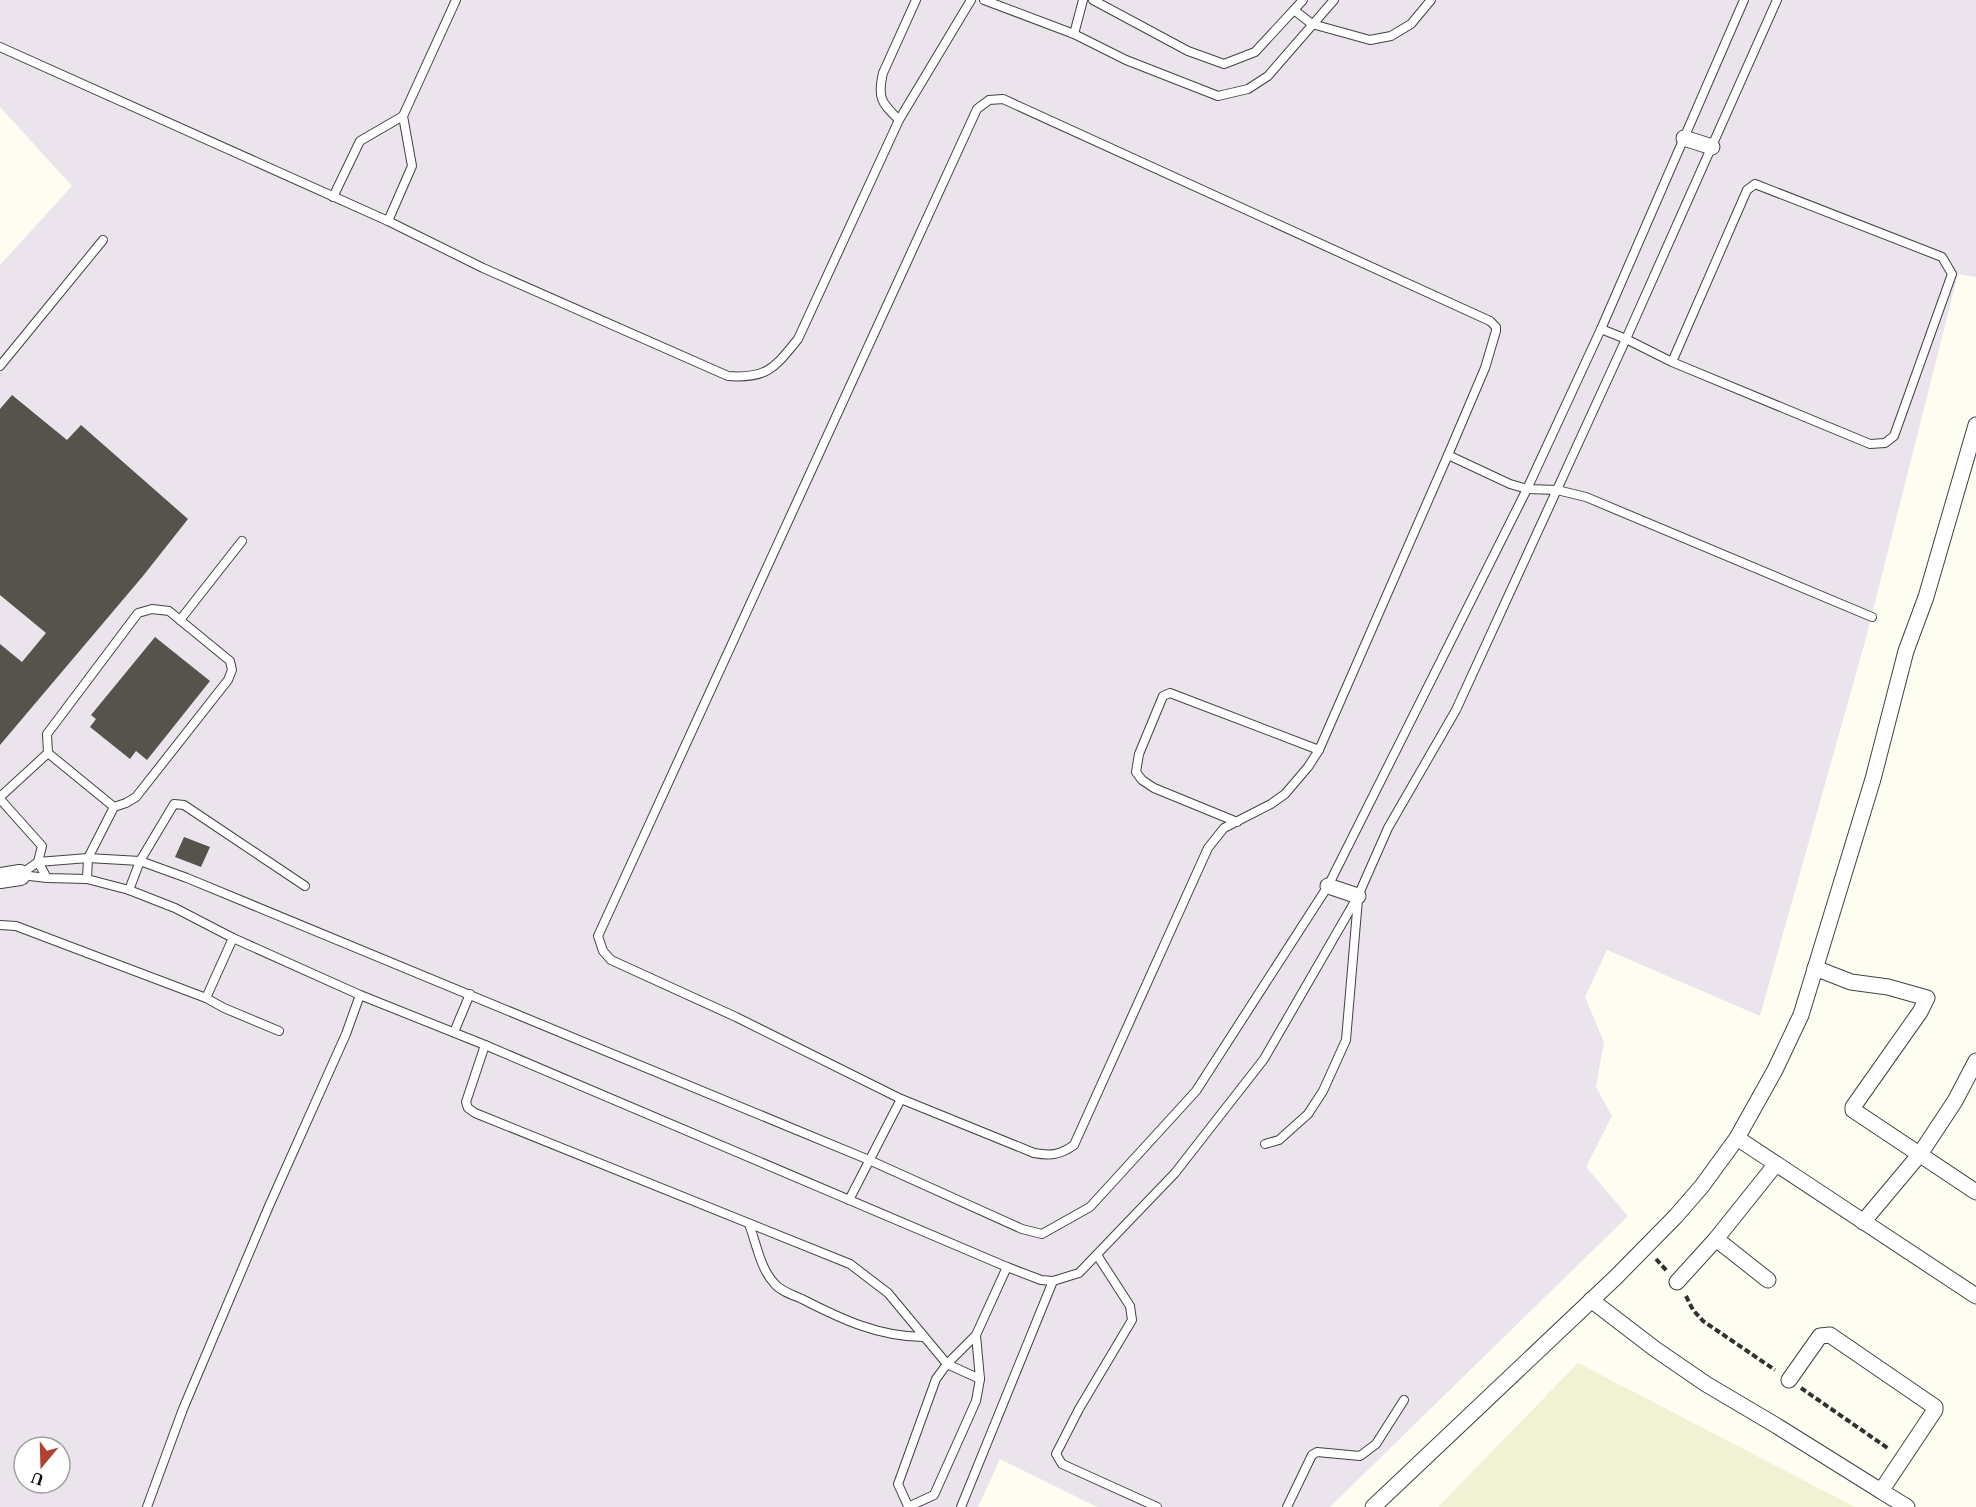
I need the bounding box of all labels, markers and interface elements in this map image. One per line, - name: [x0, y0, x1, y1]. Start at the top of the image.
- north arrow: [12, 1435, 72, 1495]
- text: U: [28, 1468, 46, 1491]

